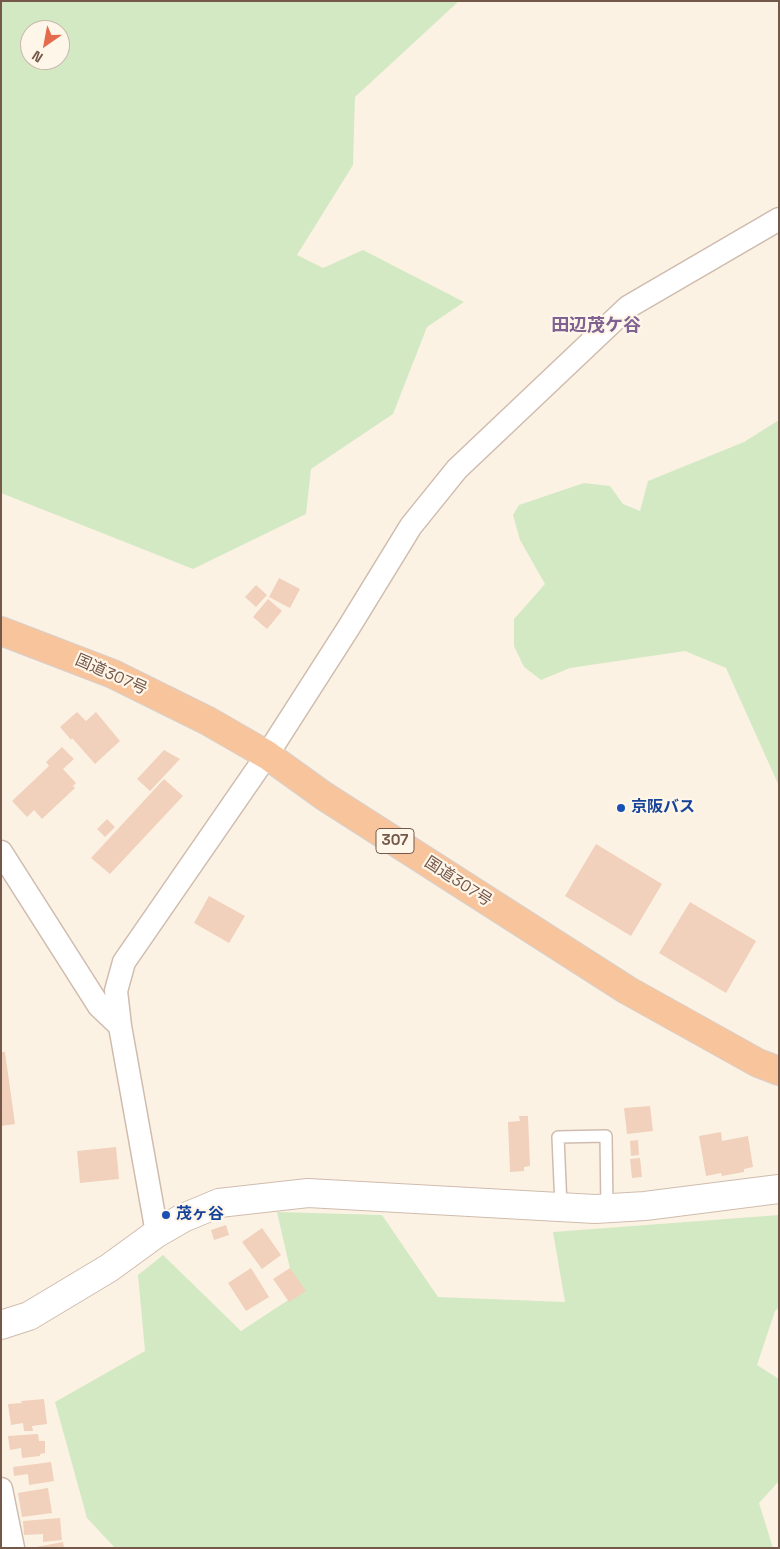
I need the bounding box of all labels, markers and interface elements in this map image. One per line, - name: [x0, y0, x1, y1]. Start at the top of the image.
- north arrow: [20, 20, 70, 70]
- text: N: [29, 47, 46, 67]
- district label: 田辺茂ケ谷: [551, 315, 641, 337]
- street label: 国道307号: [72, 651, 150, 699]
- place label: 京阪バス: [631, 798, 695, 818]
- marker: 京阪バス: [615, 802, 627, 814]
- road number: 307: [376, 828, 414, 854]
- street label: 国道307号: [421, 853, 495, 911]
- place label: 茂ヶ谷: [176, 1205, 224, 1225]
- marker: 茂ヶ谷: [160, 1209, 172, 1221]

